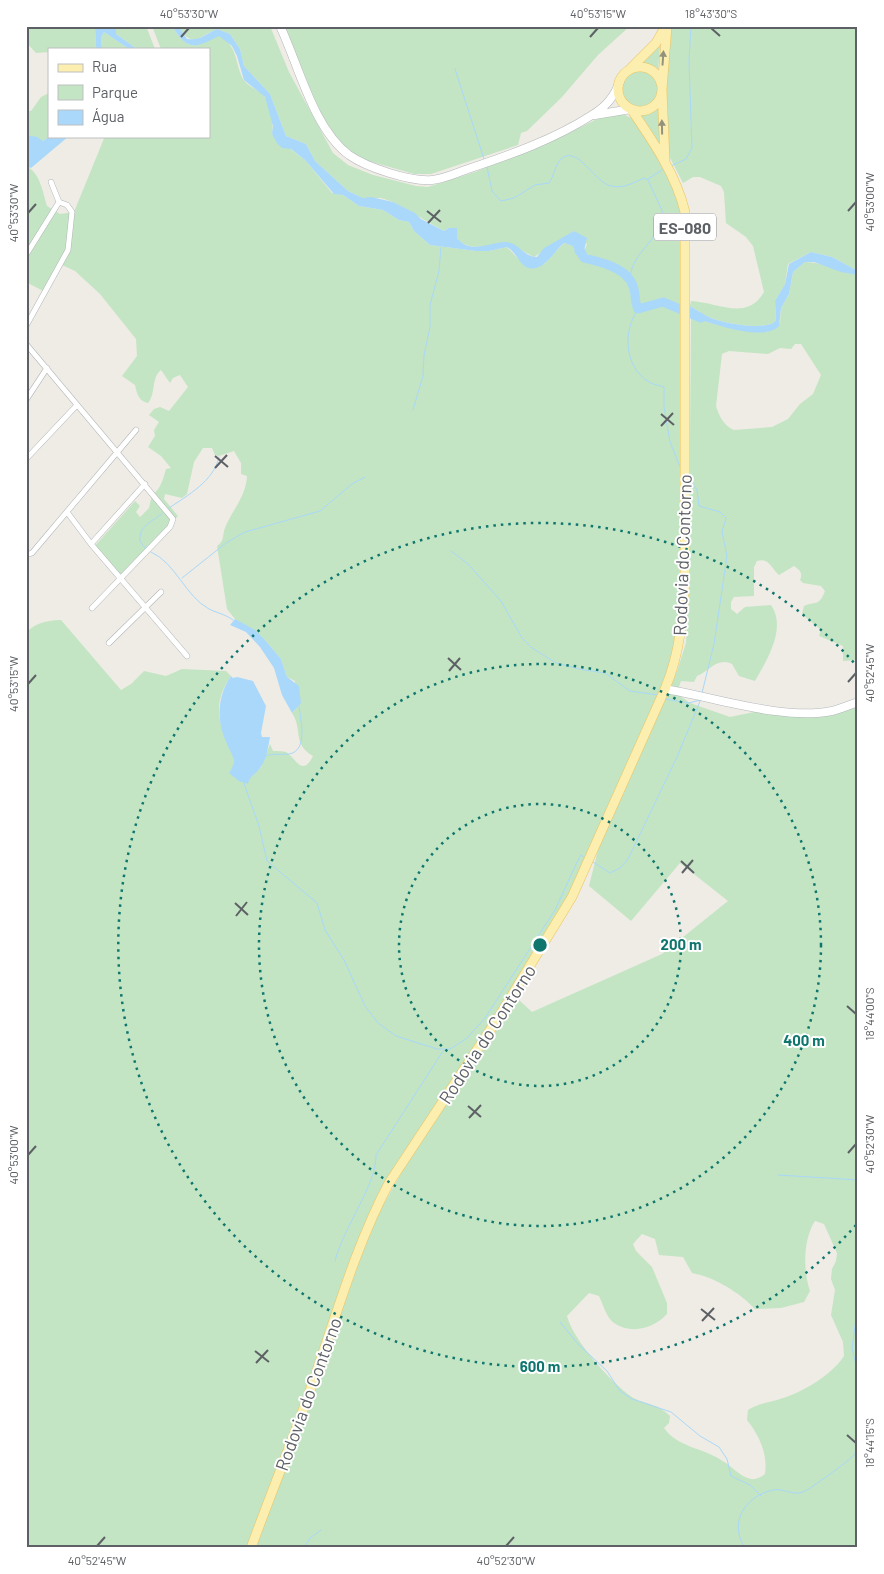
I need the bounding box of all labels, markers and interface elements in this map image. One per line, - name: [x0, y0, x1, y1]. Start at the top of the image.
- text: 40°53'30"W: [160, 6, 219, 20]
- text: 40°53'15"W: [570, 6, 626, 20]
- text: 18°43'30"S: [685, 6, 737, 20]
- legend: [48, 48, 210, 138]
- one-way arrow: [660, 50, 668, 66]
- text: Rua: [92, 57, 117, 75]
- text: Parque: [92, 83, 138, 101]
- text: Água: [92, 107, 125, 125]
- one-way arrow: [658, 118, 666, 134]
- text: 40°53'00"W: [862, 172, 876, 232]
- text: 40°53'30"W: [6, 183, 20, 242]
- road number: ES-080: [654, 213, 716, 240]
- street label: Rodovia do Contorno: [668, 474, 696, 636]
- text: 40°52'45"W: [862, 643, 876, 702]
- text: 40°53'15"W: [6, 656, 20, 712]
- text: 200 m: [660, 935, 702, 953]
- centre of rings: [531, 936, 549, 954]
- street label: Rodovia do Contorno: [434, 960, 540, 1108]
- text: 18°44'00"S: [862, 987, 876, 1041]
- text: 400 m: [783, 1031, 825, 1049]
- text: 40°52'30"W: [862, 1114, 876, 1173]
- text: 40°53'00"W: [6, 1125, 20, 1185]
- street label: Rodovia do Contorno: [270, 1314, 346, 1474]
- text: 600 m: [520, 1357, 560, 1375]
- text: 18°44'15"S: [862, 1418, 876, 1468]
- text: 40°52'45"W: [68, 1553, 127, 1567]
- text: 40°52'30"W: [477, 1553, 536, 1567]

